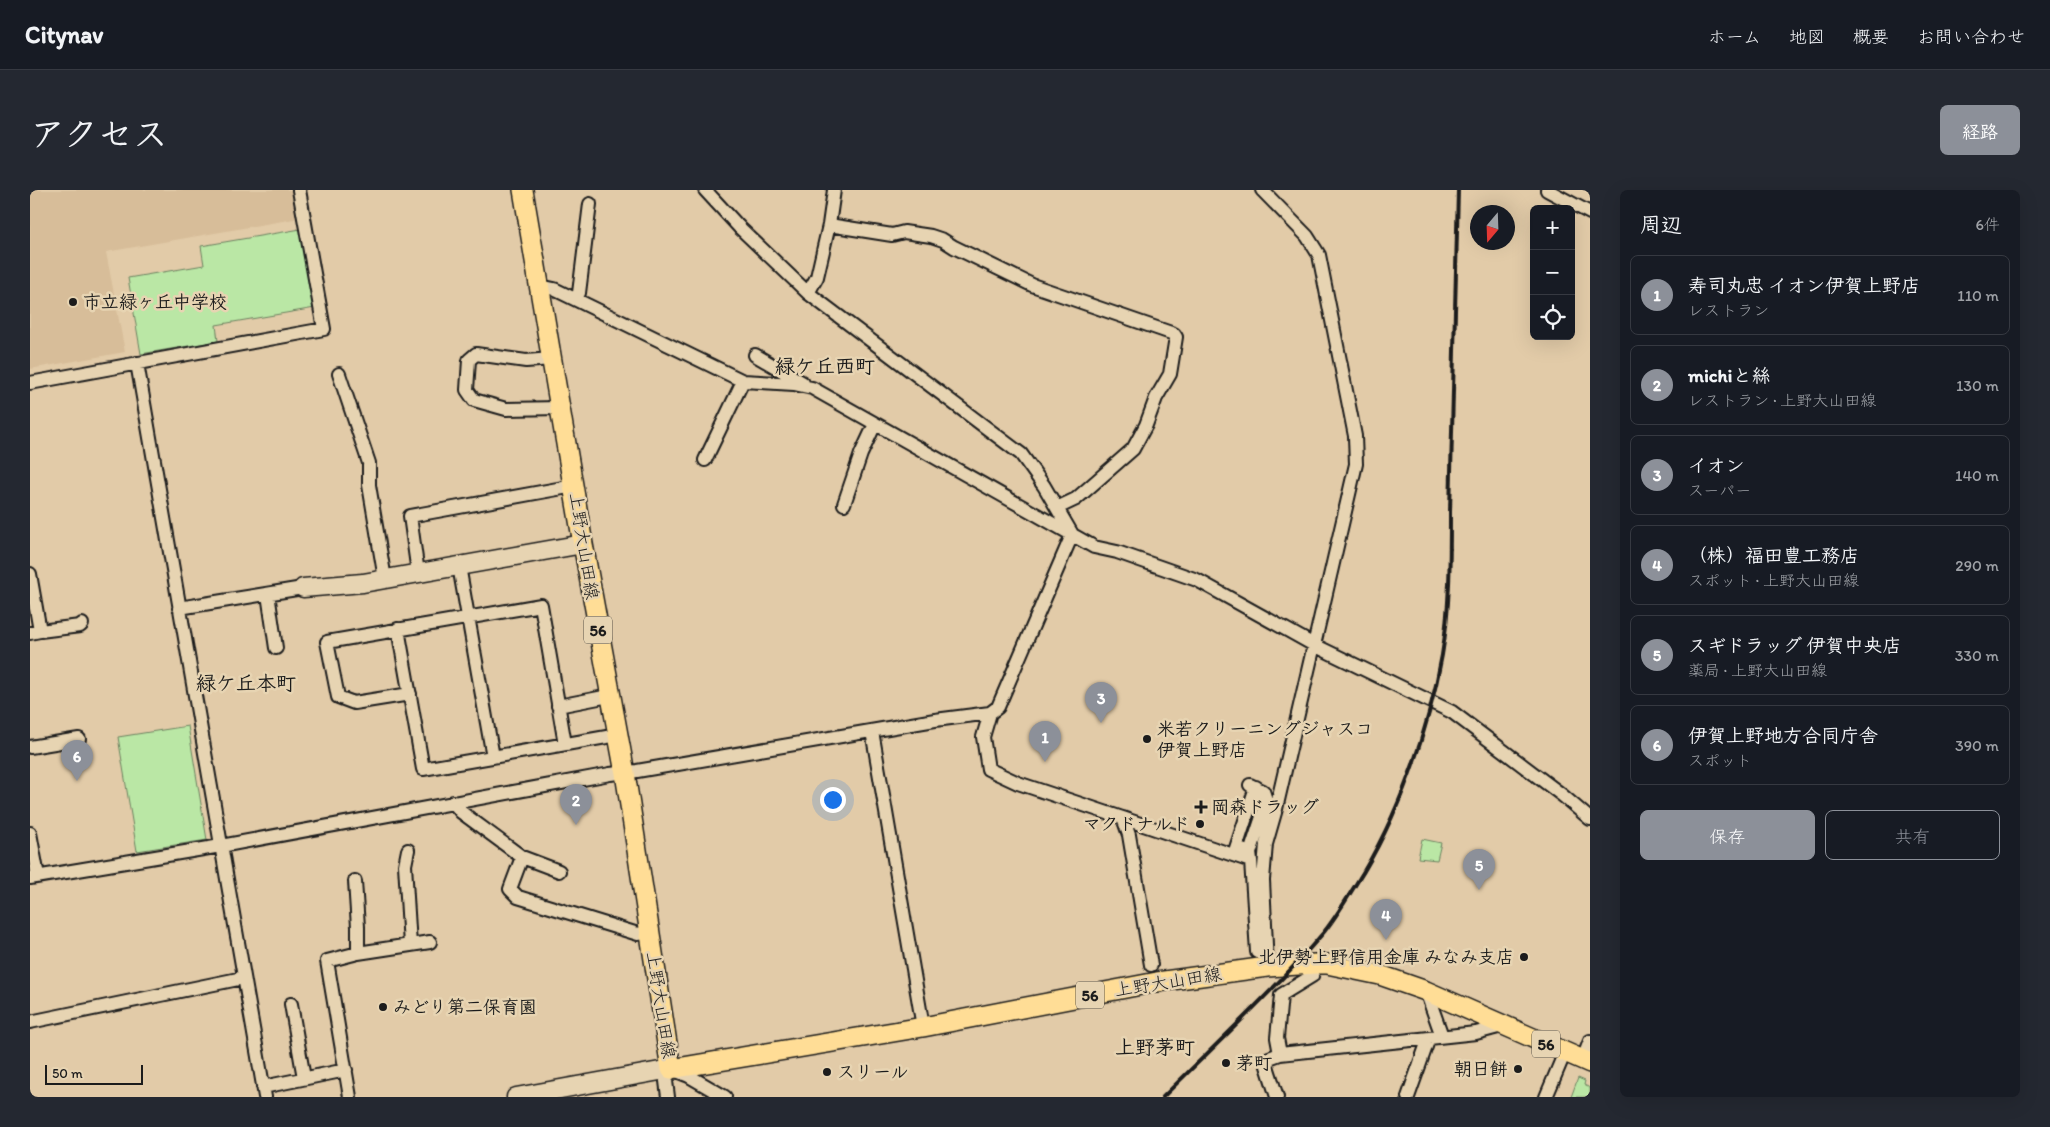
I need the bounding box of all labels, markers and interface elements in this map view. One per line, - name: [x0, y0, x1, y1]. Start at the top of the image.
- text: Citynav: [25, 20, 103, 49]
- text: ホーム: [1708, 26, 1761, 48]
- text: 地図: [1789, 26, 1825, 48]
- text: 概要: [1853, 26, 1889, 48]
- text: お問い合わせ: [1917, 26, 2025, 48]
- button: 経路: [1940, 105, 2020, 155]
- text: アクセス: [30, 113, 168, 155]
- north arrow: [1470, 205, 1515, 250]
- map controls: [1530, 205, 1575, 340]
- button: +: [1530, 205, 1575, 250]
- text: 周辺: [1640, 212, 1682, 237]
- text: 6件: [1976, 215, 2000, 234]
- button: −: [1530, 250, 1575, 295]
- text: 寿司丸忠 イオン伊賀上野店: [1688, 274, 1920, 297]
- text: 1: [1653, 286, 1661, 305]
- text: 110 m: [1957, 286, 1999, 305]
- place label: 市立緑ヶ丘中学校: [83, 291, 227, 313]
- button: locate: [1530, 295, 1575, 340]
- marker: 市立緑ヶ丘中学校: [67, 296, 79, 308]
- text: レストラン: [1688, 301, 1769, 320]
- district label: 緑ケ丘西町: [775, 354, 875, 378]
- text: michiと絲: [1688, 364, 1770, 387]
- text: 2: [1653, 376, 1661, 395]
- text: 130 m: [1956, 376, 1999, 395]
- text: レストラン · 上野大山田線: [1688, 391, 1876, 410]
- text: イオン: [1688, 454, 1745, 477]
- text: 3: [1653, 466, 1661, 485]
- text: 140 m: [1955, 466, 1999, 485]
- text: スーパー: [1688, 481, 1751, 500]
- street label: 上野大山田線: [565, 491, 603, 601]
- text: （株）福田豊工務店: [1688, 544, 1859, 567]
- text: 4: [1652, 556, 1662, 575]
- text: 290 m: [1955, 556, 1999, 575]
- text: スポット · 上野大山田線: [1688, 571, 1859, 590]
- road number: 56: [584, 616, 612, 644]
- text: スギドラッグ 伊賀中央店: [1688, 634, 1901, 657]
- text: 5: [1653, 646, 1661, 665]
- text: 330 m: [1955, 646, 1999, 665]
- text: 薬局 · 上野大山田線: [1688, 661, 1827, 680]
- district label: 緑ケ丘本町: [196, 671, 296, 695]
- pin: 3: [1085, 682, 1117, 723]
- place label: 米若クリーニングジャスコ 伊賀上野店: [1157, 718, 1373, 761]
- pin: 1: [1029, 721, 1061, 762]
- text: 伊賀上野地方合同庁舎: [1688, 724, 1878, 747]
- marker: 米若クリーニングジャスコ 伊賀上野店: [1141, 733, 1153, 745]
- text: 6: [1653, 736, 1661, 755]
- text: 390 m: [1955, 736, 1999, 755]
- pin: 6: [61, 740, 93, 781]
- text: スポット: [1688, 751, 1752, 770]
- pin: 2: [560, 784, 592, 825]
- your location: [820, 787, 846, 813]
- place label: 岡森ドラッグ: [1211, 796, 1319, 818]
- marker: 岡森ドラッグ: [1195, 801, 1207, 813]
- button: 保存: [1640, 810, 1815, 860]
- button: 共有: [1825, 810, 2000, 860]
- place label: マクドナルド: [1083, 813, 1190, 835]
- marker: マクドナルド: [1194, 818, 1206, 830]
- pin: 5: [1463, 849, 1495, 890]
- pin: 4: [1370, 899, 1402, 940]
- place label: 北伊勢上野信用金庫 みなみ支店: [1258, 946, 1514, 968]
- street label: 上野大山田線: [642, 950, 680, 1060]
- marker: 北伊勢上野信用金庫 みなみ支店: [1518, 951, 1530, 963]
- street label: 上野大山田線: [1113, 963, 1223, 1001]
- road number: 56: [1076, 982, 1104, 1008]
- place label: みどり第二保育園: [393, 996, 537, 1018]
- marker: みどり第二保育園: [377, 1001, 389, 1013]
- road number: 56: [1532, 1031, 1560, 1058]
- district label: 上野茅町: [1115, 1035, 1195, 1059]
- place label: 茅町: [1236, 1052, 1272, 1074]
- marker: 茅町: [1220, 1057, 1232, 1069]
- place label: 朝日餅: [1454, 1058, 1508, 1080]
- place label: スリール: [837, 1061, 908, 1083]
- scale bar: [45, 1062, 142, 1085]
- marker: 朝日餅: [1512, 1063, 1524, 1075]
- text: 50 m: [52, 1065, 83, 1082]
- marker: スリール: [821, 1066, 833, 1078]

